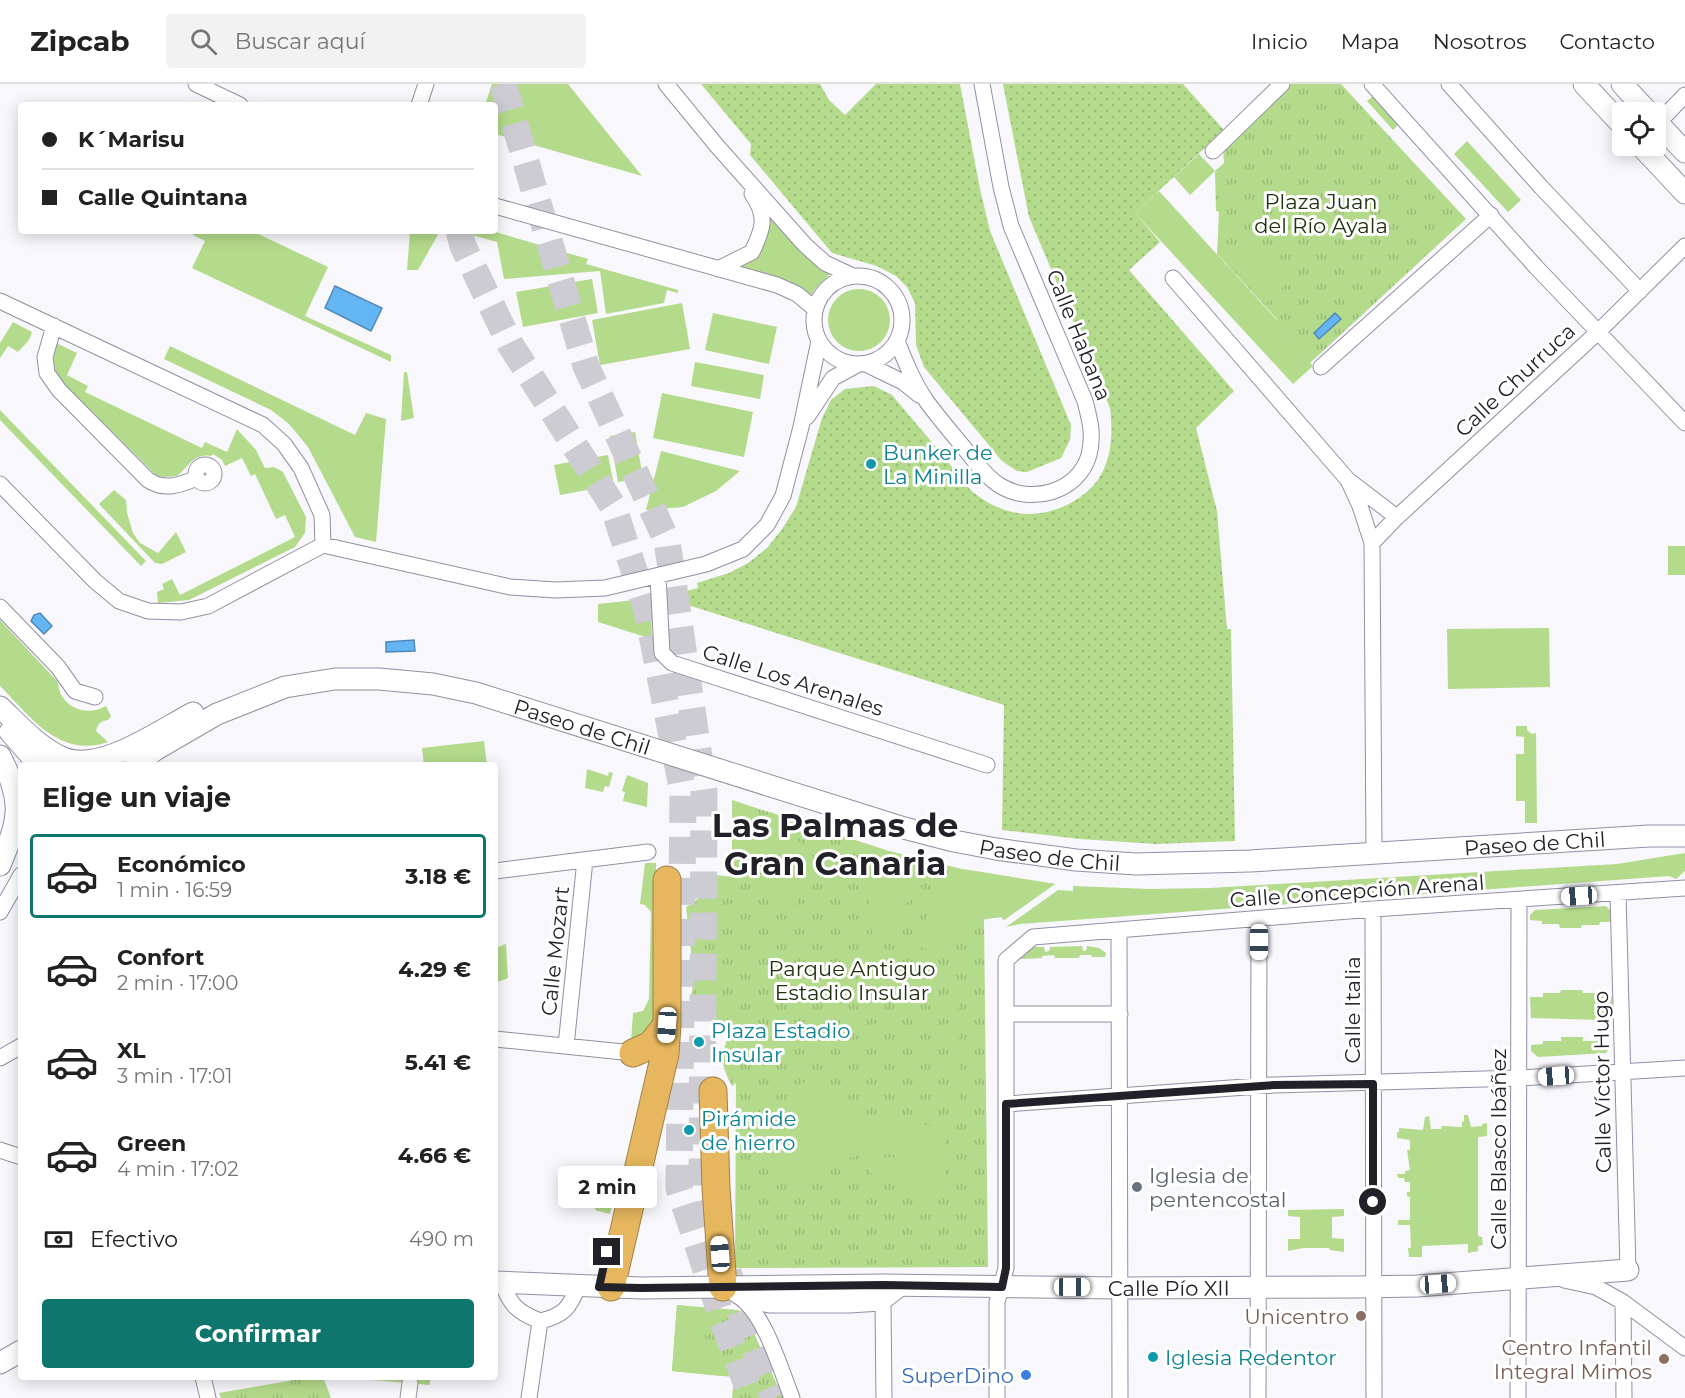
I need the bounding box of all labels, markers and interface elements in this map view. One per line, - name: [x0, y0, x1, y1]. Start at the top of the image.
- search box: [166, 14, 586, 68]
- text: Zipcab: [30, 24, 130, 58]
- icon: search: [187, 25, 220, 58]
- text: Buscar aquí: [235, 28, 365, 55]
- text: Inicio: [1251, 29, 1308, 54]
- text: Mapa: [1341, 29, 1400, 54]
- text: Nosotros: [1433, 29, 1526, 54]
- text: Contacto: [1559, 29, 1655, 54]
- map controls: [1612, 102, 1666, 156]
- button: locate: [1612, 102, 1666, 156]
- text: K´Marisu: [78, 126, 185, 153]
- text: Calle Quintana: [78, 184, 248, 211]
- park label: Plaza Juan del Río Ayala: [1254, 189, 1388, 238]
- street label: Calle Habana: [1041, 266, 1117, 404]
- street label: Calle Churruca: [1450, 318, 1580, 442]
- place label: Bunker de La Minilla: [883, 440, 993, 489]
- marker: Bunker de La Minilla: [864, 457, 878, 471]
- street label: Calle Los Arenales: [699, 639, 887, 721]
- street label: Paseo de Chil: [511, 693, 653, 760]
- text: Elige un viaje: [42, 781, 231, 814]
- district label: Las Palmas de Gran Canaria: [712, 805, 958, 883]
- street label: Paseo de Chil: [1463, 826, 1606, 860]
- street label: Paseo de Chil: [977, 834, 1121, 875]
- icon: car: [45, 849, 99, 903]
- text: Económico: [117, 851, 246, 878]
- text: 3.18 €: [405, 863, 471, 890]
- street label: Calle Concepción Arenal: [1229, 870, 1485, 912]
- text: 1 min · 16:59: [117, 878, 232, 902]
- street label: Calle Mozart: [536, 885, 574, 1017]
- car: [1560, 886, 1598, 906]
- car: [1250, 924, 1268, 960]
- icon: car: [45, 942, 99, 996]
- text: Confort: [117, 944, 204, 971]
- text: 4.29 €: [398, 956, 471, 983]
- park label: Parque Antiguo Estadio Insular: [769, 956, 935, 1005]
- street label: Calle Italia: [1340, 956, 1365, 1064]
- text: 2 min · 17:00: [117, 971, 239, 995]
- street label: Calle Víctor Hugo: [1588, 991, 1616, 1173]
- car: [657, 1006, 677, 1044]
- place label: Plaza Estadio Insular: [711, 1018, 850, 1067]
- icon: car: [45, 1035, 99, 1089]
- marker: Plaza Estadio Insular: [692, 1035, 706, 1049]
- text: XL: [117, 1037, 146, 1064]
- street label: Calle Blasco Ibáñez: [1486, 1048, 1511, 1250]
- text: 5.41 €: [405, 1049, 471, 1076]
- text: 3 min · 17:01: [117, 1064, 232, 1088]
- car: [1537, 1066, 1575, 1086]
- place label: Pirámide de hierro: [701, 1106, 797, 1155]
- marker: Pirámide de hierro: [682, 1123, 696, 1137]
- icon: car: [45, 1128, 99, 1182]
- text: Green: [117, 1130, 186, 1157]
- text: 4.66 €: [398, 1142, 471, 1169]
- text: 4 min · 17:02: [117, 1157, 239, 1181]
- place label: Iglesia de pentencostal: [1149, 1163, 1286, 1212]
- callout: 2 min: [558, 1165, 656, 1207]
- text: 2 min: [578, 1175, 637, 1199]
- marker: Iglesia de pentencostal: [1130, 1180, 1144, 1194]
- route start: [1359, 1188, 1386, 1215]
- icon: cash: [42, 1223, 75, 1256]
- text: Efectivo: [90, 1226, 178, 1253]
- text: 490 m: [409, 1227, 474, 1251]
- car: [710, 1235, 730, 1273]
- route end: [593, 1238, 620, 1265]
- car: [1419, 1274, 1457, 1294]
- street label: Calle Pío XII: [1108, 1275, 1230, 1301]
- car: [1054, 1278, 1090, 1296]
- button: Confirmar: [42, 1299, 474, 1368]
- place label: Unicentro: [1244, 1304, 1349, 1329]
- marker: Unicentro: [1354, 1309, 1368, 1323]
- place label: Centro Infantil Integral Mimos: [1494, 1335, 1652, 1384]
- place label: Iglesia Redentor: [1165, 1345, 1337, 1370]
- marker: Iglesia Redentor: [1146, 1350, 1160, 1364]
- marker: Centro Infantil Integral Mimos: [1657, 1352, 1671, 1366]
- place label: SuperDino: [902, 1363, 1014, 1388]
- marker: SuperDino: [1019, 1368, 1033, 1382]

